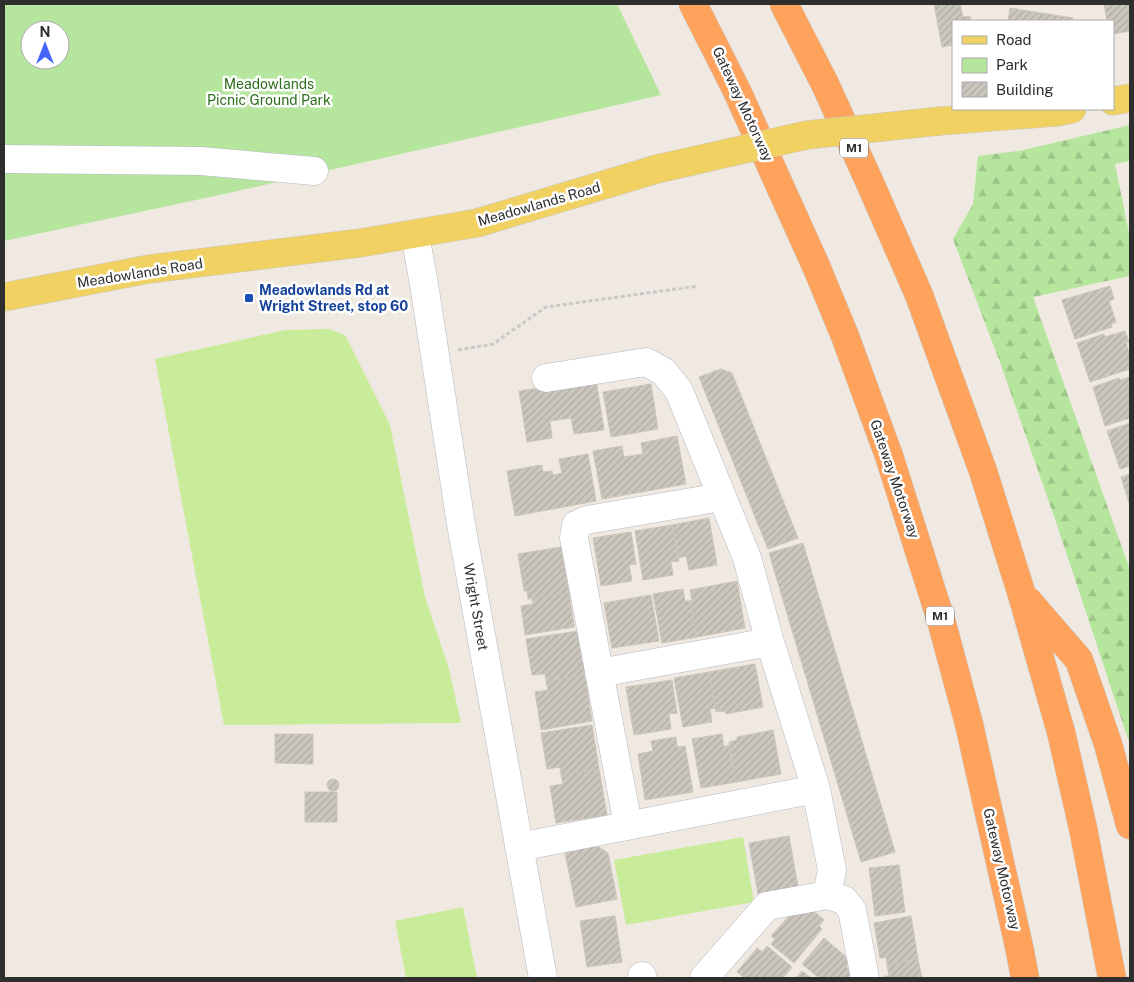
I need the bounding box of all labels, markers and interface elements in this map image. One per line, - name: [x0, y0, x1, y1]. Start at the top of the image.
- north arrow: [20, 20, 70, 70]
- legend: [952, 20, 1114, 110]
- text: N: [40, 24, 50, 40]
- text: Road: [996, 31, 1032, 48]
- street label: Gateway Motorway: [709, 44, 777, 164]
- text: Park: [996, 56, 1028, 73]
- park label: Meadowlands Picnic Ground Park: [207, 76, 331, 108]
- text: Building: [996, 81, 1054, 98]
- road number: M1: [840, 138, 868, 158]
- street label: Meadowlands Road: [476, 179, 602, 229]
- street label: Meadowlands Road: [76, 255, 204, 291]
- place label: Meadowlands Rd at Wright Street, stop 60: [259, 282, 408, 314]
- marker: Meadowlands Rd at Wright Street, stop 60: [243, 292, 255, 304]
- street label: Gateway Motorway: [867, 418, 923, 541]
- street label: Wright Street: [460, 562, 492, 652]
- road number: M1: [926, 606, 954, 626]
- street label: Gateway Motorway: [980, 807, 1024, 932]

